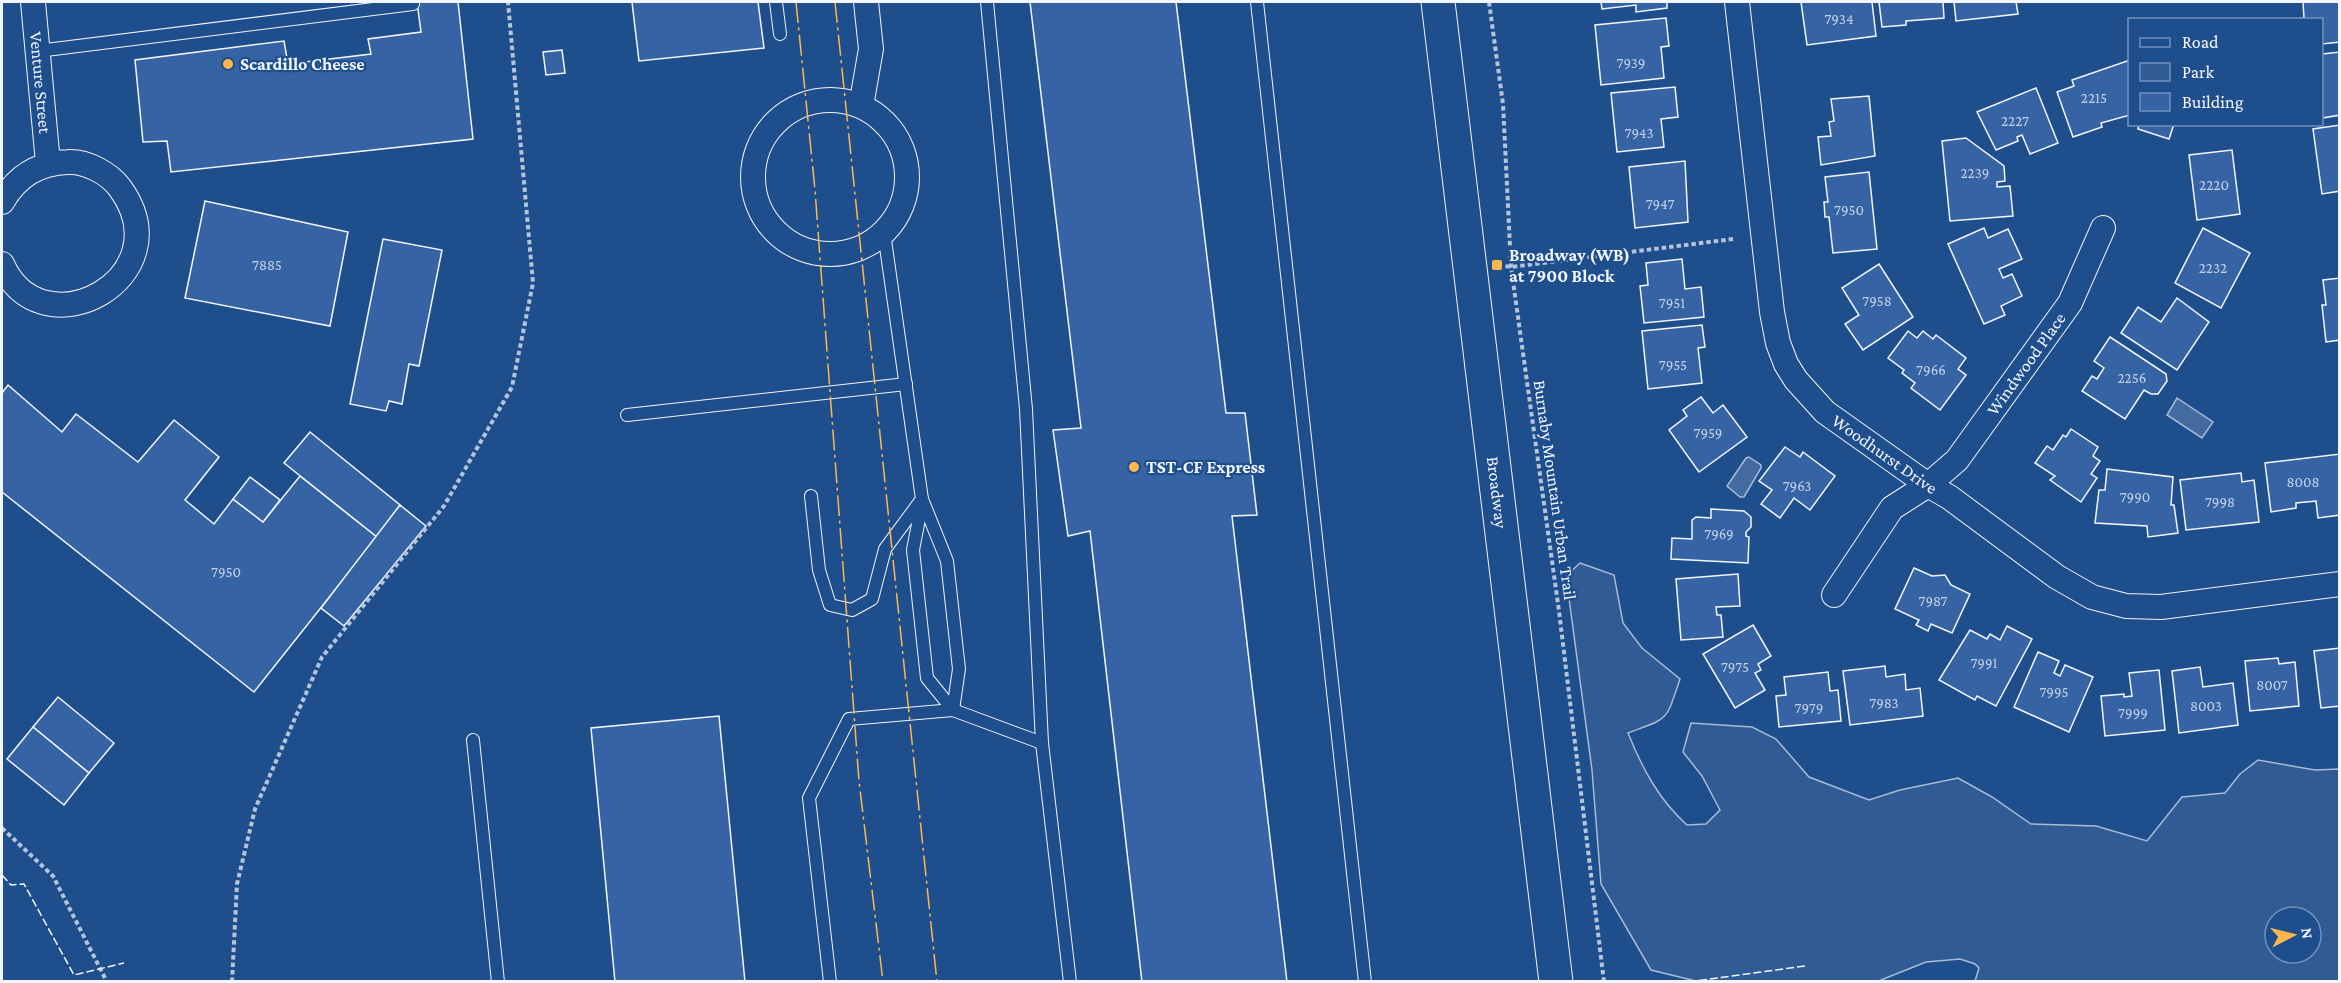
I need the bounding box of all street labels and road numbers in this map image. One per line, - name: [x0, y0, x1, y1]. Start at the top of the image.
- street label: Venture Street: [26, 31, 55, 135]
- street label: Windwood Place: [1983, 309, 2070, 419]
- street label: Burnaby Mountain Urban Trail: [1530, 379, 1580, 602]
- street label: Woodhurst Drive: [1828, 410, 1941, 498]
- street label: Broadway: [1483, 455, 1511, 530]

